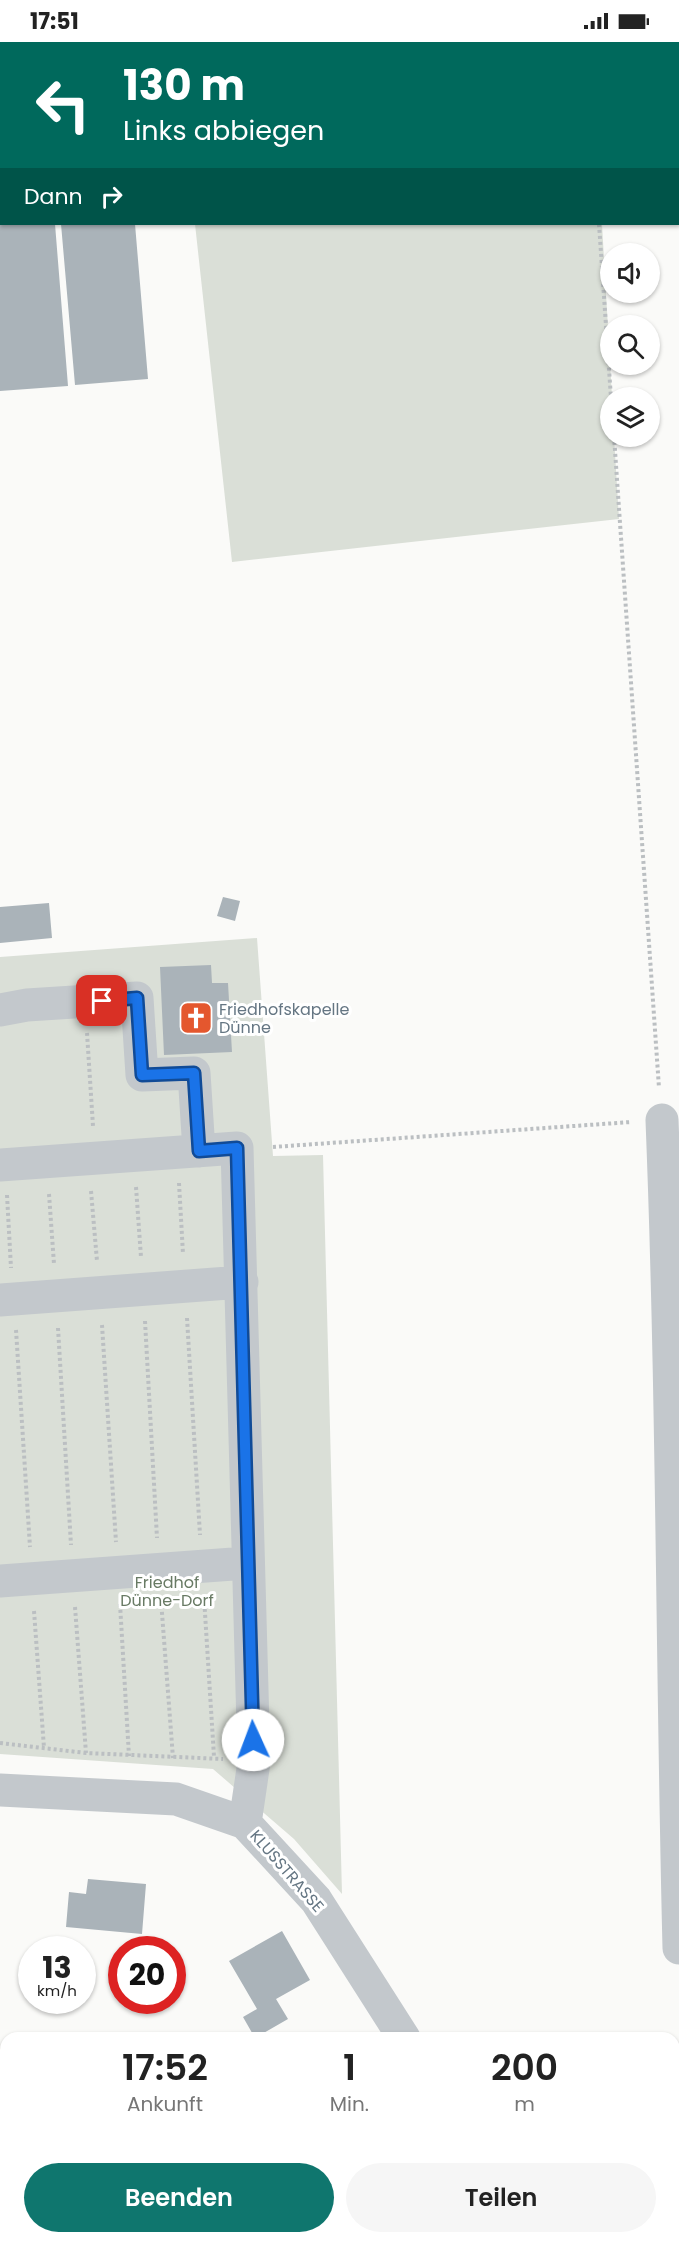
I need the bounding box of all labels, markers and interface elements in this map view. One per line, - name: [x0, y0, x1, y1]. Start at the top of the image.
- text: 17:51: [30, 6, 79, 37]
- text: 130 m: [123, 56, 245, 115]
- icon: left: [24, 66, 102, 144]
- text: Links abbiegen: [123, 112, 324, 149]
- icon: right: [95, 180, 128, 213]
- text: Dann: [24, 181, 83, 212]
- map controls: [600, 243, 660, 447]
- button: sound: [600, 243, 660, 303]
- button: search: [600, 315, 660, 375]
- button: layers: [600, 387, 660, 447]
- pin: [76, 975, 127, 1026]
- icon: arrive: [85, 984, 118, 1017]
- place label: Friedhofskapelle Dünne: [219, 998, 349, 1039]
- church icon: Friedhofskapelle Dünne: [178, 1000, 214, 1036]
- park label: Friedhof Dünne-Dorf: [120, 1571, 214, 1612]
- position arrow: [221, 1708, 285, 1772]
- street label: KLUSSTRASSE: [245, 1825, 329, 1917]
- speed limit sign: 20: [108, 1936, 186, 2014]
- text: 13: [42, 1946, 72, 1989]
- text: km/h: [37, 1980, 77, 2001]
- text: 17:52: [122, 2042, 208, 2093]
- text: 1: [343, 2042, 356, 2093]
- text: 200: [491, 2042, 558, 2093]
- text: Ankunft: [127, 2090, 203, 2118]
- text: Min.: [330, 2090, 369, 2118]
- text: m: [514, 2090, 535, 2118]
- button: Beenden: [24, 2163, 334, 2232]
- button: Teilen: [346, 2163, 656, 2232]

